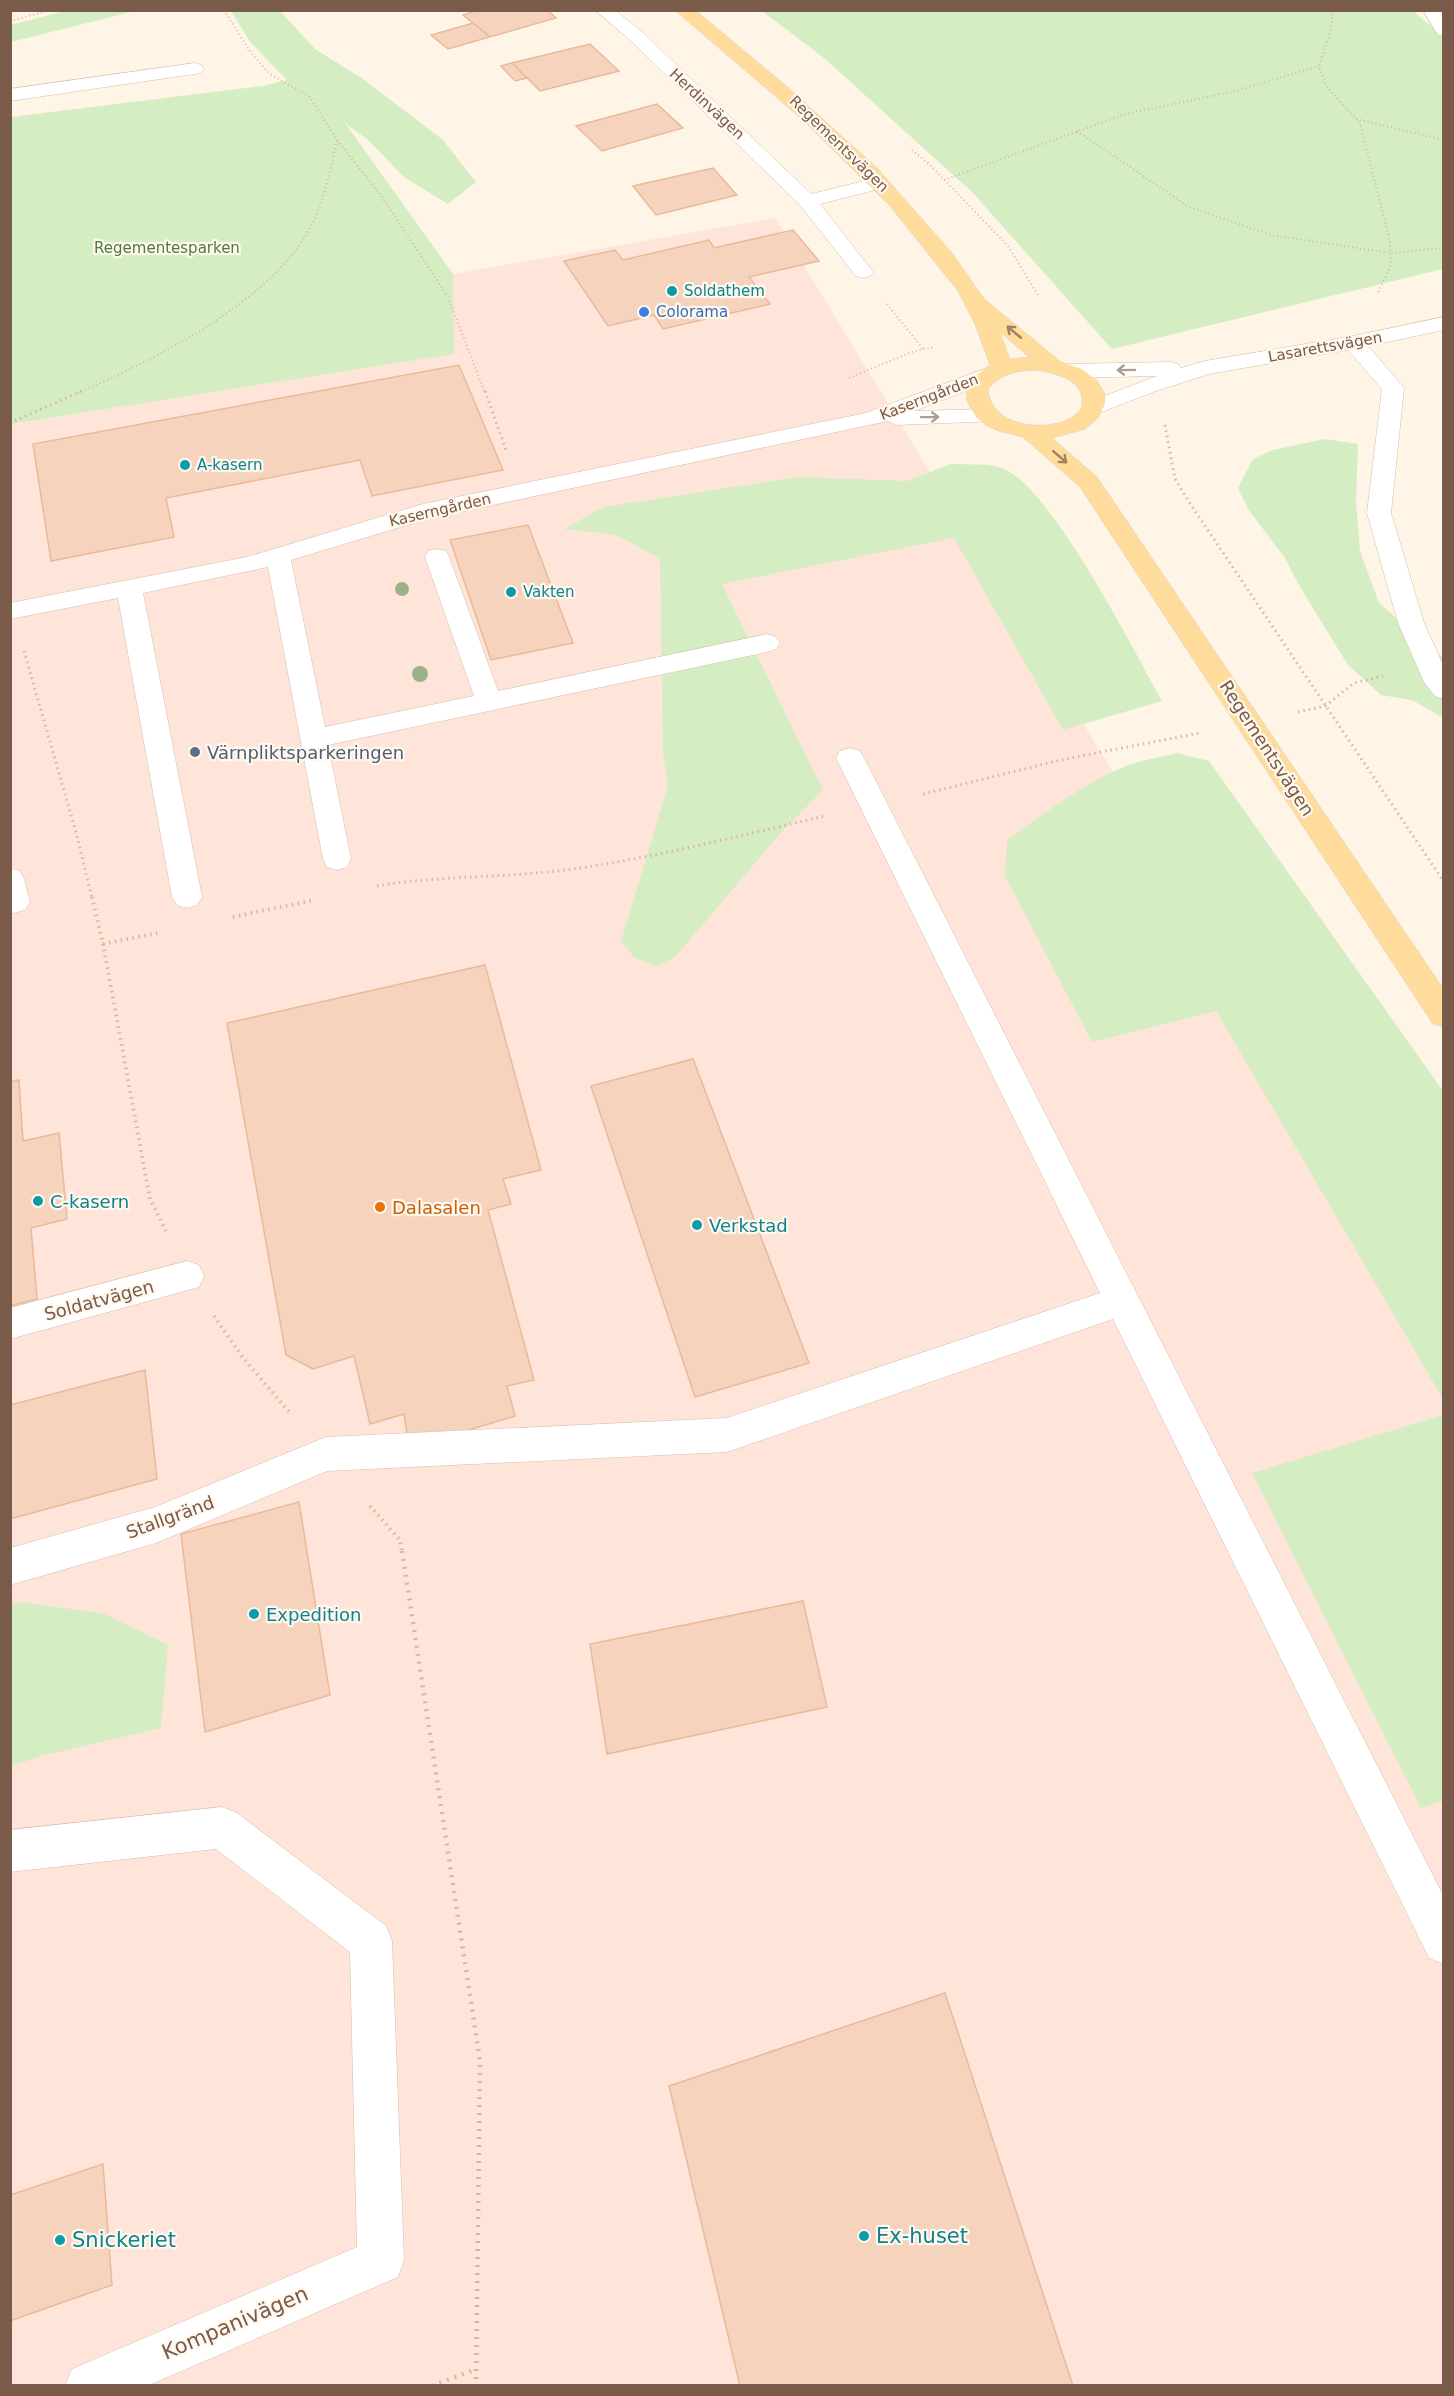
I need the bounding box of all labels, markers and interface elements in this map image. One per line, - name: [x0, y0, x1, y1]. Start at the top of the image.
- street label: Herdinvägen: [666, 65, 748, 143]
- street label: Regementsvägen: [786, 92, 892, 196]
- park label: Regementesparken: [94, 239, 240, 257]
- place label: Soldathem: [684, 282, 765, 300]
- marker: Soldathem: [665, 284, 679, 298]
- place label: Colorama: [656, 303, 728, 321]
- marker: Colorama: [637, 305, 651, 319]
- one-way arrow: [1007, 325, 1022, 339]
- street label: Lasarettsvägen: [1267, 328, 1383, 366]
- one-way arrow: [1116, 364, 1136, 376]
- street label: Kaserngården: [877, 370, 981, 424]
- one-way arrow: [920, 411, 940, 423]
- one-way arrow: [1052, 450, 1067, 464]
- place label: A-kasern: [197, 456, 262, 474]
- marker: A-kasern: [178, 458, 192, 472]
- street label: Kaserngården: [387, 490, 493, 530]
- place label: Vakten: [523, 583, 575, 601]
- marker: Vakten: [504, 585, 518, 599]
- street label: Regementsvägen: [1215, 676, 1319, 820]
- place label: Värnpliktsparkeringen: [207, 742, 404, 763]
- marker: Värnpliktsparkeringen: [188, 745, 202, 759]
- place label: C-kasern: [50, 1191, 129, 1212]
- marker: C-kasern: [31, 1194, 45, 1208]
- place label: Dalasalen: [392, 1197, 481, 1218]
- marker: Dalasalen: [373, 1200, 387, 1214]
- place label: Verkstad: [709, 1215, 788, 1236]
- marker: Verkstad: [690, 1218, 704, 1232]
- street label: Soldatvägen: [42, 1275, 156, 1325]
- street label: Stallgränd: [123, 1491, 217, 1543]
- place label: Expedition: [266, 1604, 361, 1625]
- marker: Expedition: [247, 1607, 261, 1621]
- place label: Ex-huset: [876, 2224, 968, 2248]
- place label: Snickeriet: [72, 2228, 176, 2252]
- marker: Ex-huset: [857, 2229, 871, 2243]
- marker: Snickeriet: [53, 2233, 67, 2247]
- street label: Kompanivägen: [158, 2281, 312, 2365]

